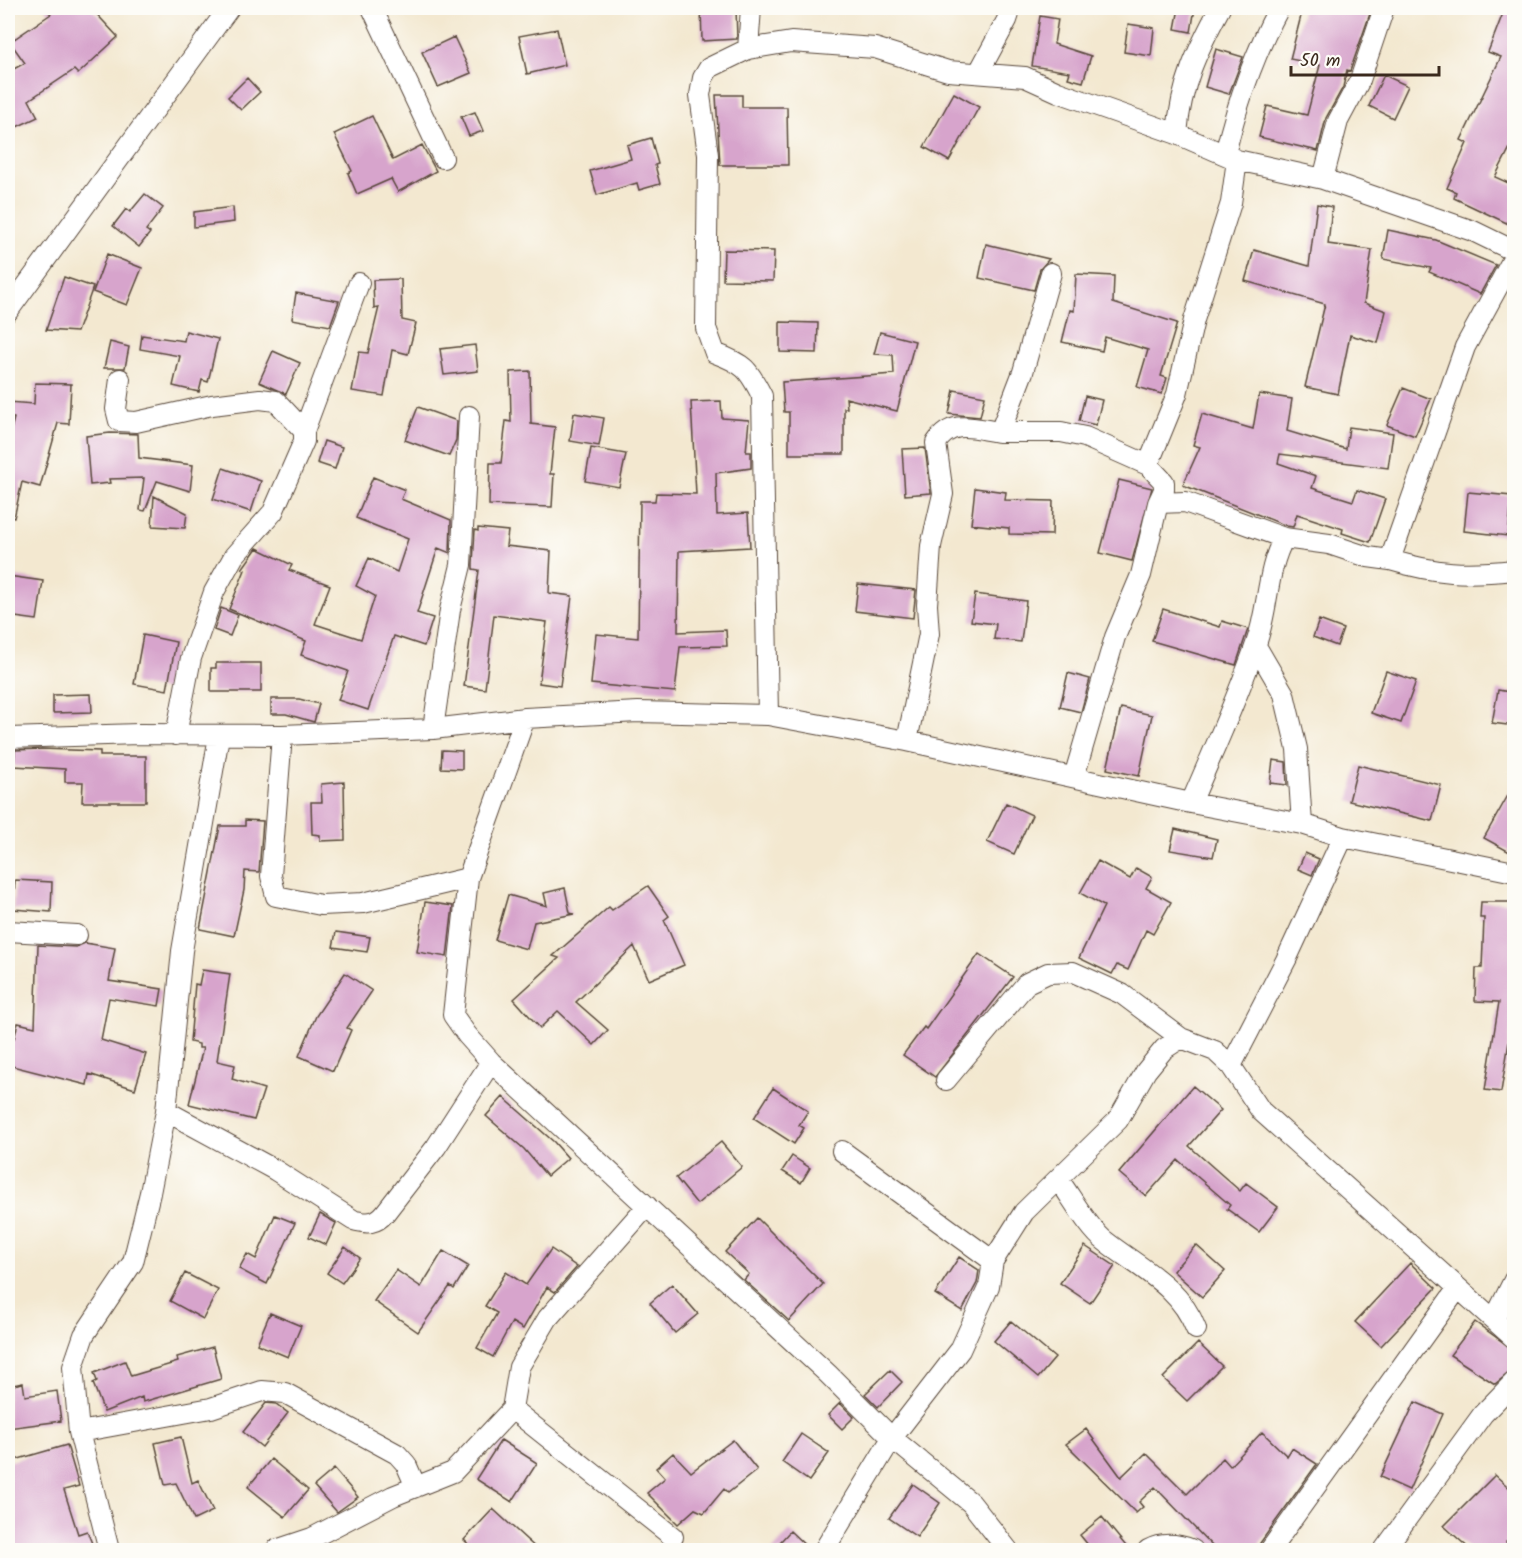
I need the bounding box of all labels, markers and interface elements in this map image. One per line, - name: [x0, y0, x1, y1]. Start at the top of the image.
- scale bar: [1291, 39, 1440, 77]
- text: 50 m: [1300, 47, 1340, 76]

